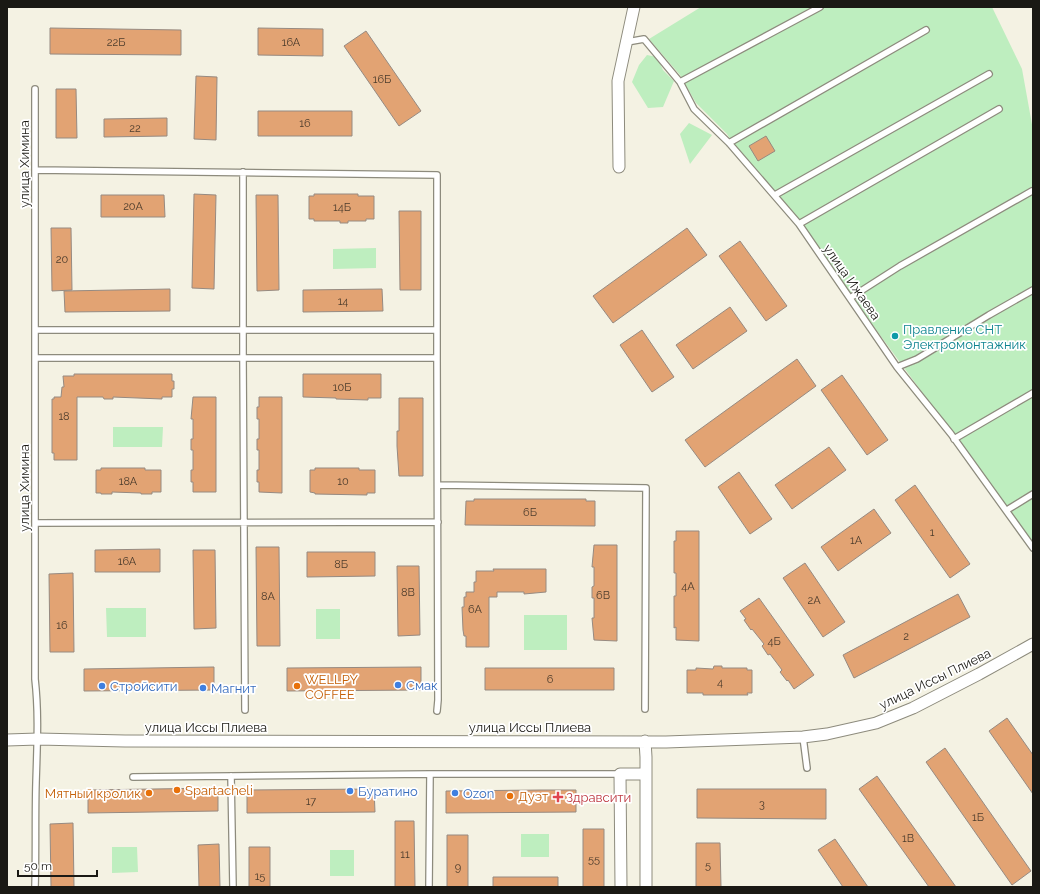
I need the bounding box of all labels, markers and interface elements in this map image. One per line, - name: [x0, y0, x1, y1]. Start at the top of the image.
- house number: 22Б: [107, 36, 125, 49]
- house number: 16А: [282, 36, 301, 49]
- house number: 16Б: [373, 73, 391, 86]
- house number: 16: [299, 117, 311, 130]
- street label: улица Химина: [17, 120, 32, 208]
- house number: 22: [129, 122, 141, 135]
- house number: 20А: [123, 200, 143, 213]
- house number: 14Б: [333, 201, 351, 214]
- street label: улица Ижаева: [820, 241, 884, 323]
- house number: 20: [56, 253, 68, 266]
- house number: 14: [338, 295, 348, 308]
- place label: Правление СНТ Электромонтажник: [903, 322, 1026, 352]
- marker: Правление СНТ Электромонтажник: [890, 331, 900, 341]
- house number: 10Б: [333, 381, 351, 394]
- house number: 18: [58, 410, 70, 423]
- street label: улица Химина: [17, 444, 32, 532]
- house number: 18А: [119, 475, 138, 488]
- house number: 10: [337, 475, 349, 488]
- house number: 6Б: [523, 506, 537, 519]
- house number: 1: [930, 526, 935, 539]
- house number: 1А: [850, 534, 863, 547]
- house number: 16А: [118, 555, 137, 568]
- house number: 8Б: [334, 558, 348, 571]
- house number: 4А: [681, 580, 695, 593]
- house number: 8В: [401, 586, 415, 599]
- house number: 6В: [596, 589, 610, 602]
- house number: 8А: [261, 590, 275, 603]
- house number: 2А: [807, 594, 821, 607]
- house number: 6А: [468, 603, 483, 616]
- house number: 16: [56, 619, 68, 632]
- house number: 2: [903, 630, 909, 643]
- house number: 4Б: [767, 635, 781, 648]
- street label: улица Иссы Плиева: [877, 645, 993, 713]
- place label: WELLPY COFFEE: [305, 672, 359, 702]
- house number: 6: [547, 673, 554, 686]
- house number: 4: [717, 676, 723, 689]
- place label: Смак: [406, 678, 438, 693]
- place label: Стройсити: [110, 679, 177, 694]
- marker: Смак: [393, 680, 403, 690]
- marker: Стройсити: [97, 681, 107, 691]
- place label: Магнит: [211, 681, 256, 696]
- marker: WELLPY COFFEE: [292, 681, 302, 691]
- marker: Магнит: [198, 683, 208, 693]
- street label: улица Иссы Плиева: [145, 720, 267, 735]
- street label: улица Иссы Плиева: [469, 720, 591, 735]
- place label: Spartacheli: [185, 783, 253, 798]
- place label: Буратино: [358, 784, 418, 799]
- marker: Spartacheli: [172, 785, 182, 795]
- place label: Мятный кролик: [45, 786, 141, 801]
- marker: Буратино: [345, 786, 355, 796]
- place label: Ozon: [463, 786, 494, 801]
- marker: Мятный кролик: [144, 788, 154, 798]
- marker: Ozon: [450, 788, 460, 798]
- place label: Дуэт: [518, 789, 548, 804]
- place label: Здравсити: [566, 790, 631, 805]
- marker: Дуэт: [505, 791, 515, 801]
- marker: Здравсити: [553, 792, 563, 802]
- house number: 17: [306, 795, 316, 808]
- house number: 3: [759, 798, 765, 811]
- house number: 1Б: [972, 811, 984, 824]
- house number: 1В: [902, 832, 914, 845]
- house number: 11: [400, 848, 410, 861]
- scale bar: [18, 852, 97, 878]
- house number: 55: [588, 853, 600, 866]
- text: 50 m: [24, 859, 52, 873]
- house number: 5: [705, 859, 711, 872]
- house number: 9: [455, 861, 461, 874]
- house number: 15: [255, 870, 265, 883]

